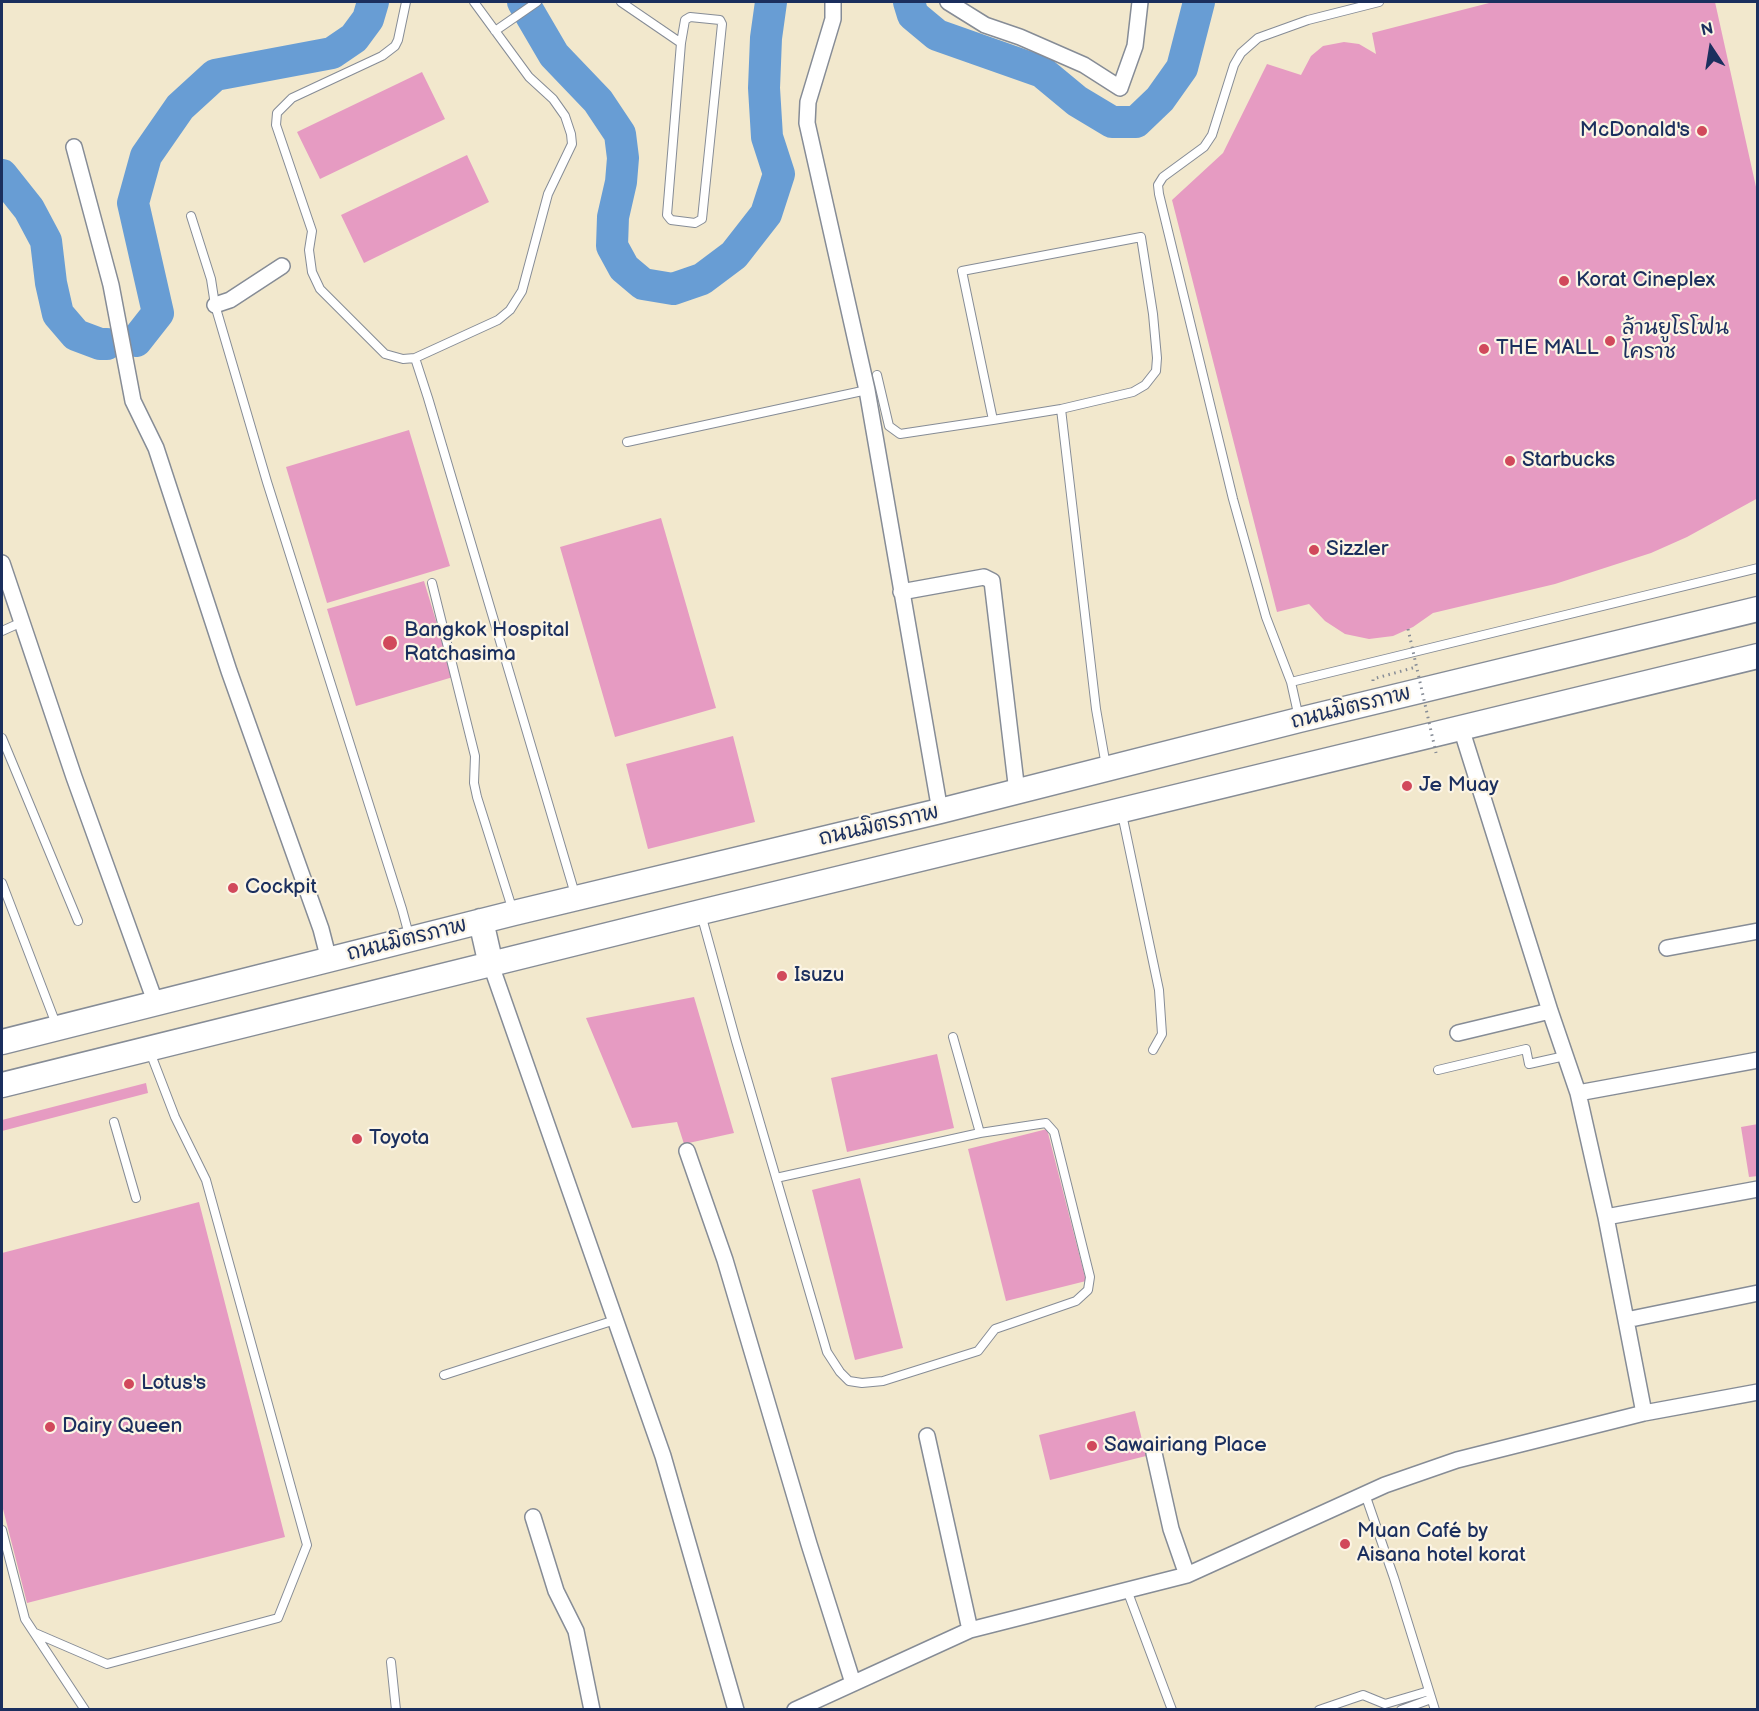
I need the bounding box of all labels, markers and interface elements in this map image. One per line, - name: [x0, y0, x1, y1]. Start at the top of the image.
- north arrow: [1681, 18, 1741, 78]
- text: N: [1699, 19, 1715, 40]
- place label: McDonald's: [1580, 118, 1690, 144]
- marker: McDonald's: [1695, 124, 1709, 138]
- place label: Korat Cineplex: [1576, 268, 1715, 294]
- marker: Korat Cineplex: [1557, 274, 1571, 288]
- place label: ล้านยูโรโฟน โคราช: [1622, 316, 1729, 366]
- marker: ล้านยูโรโฟน โคราช: [1603, 334, 1617, 348]
- place label: THE MALL: [1496, 336, 1599, 362]
- marker: THE MALL: [1477, 342, 1491, 356]
- place label: Starbucks: [1522, 448, 1615, 474]
- marker: Starbucks: [1503, 454, 1517, 468]
- place label: Sizzler: [1326, 537, 1388, 563]
- marker: Sizzler: [1307, 543, 1321, 557]
- place label: Bangkok Hospital Ratchasima: [404, 618, 569, 668]
- marker: Bangkok Hospital Ratchasima: [381, 634, 399, 652]
- street label: ถนนมิตรภาพ: [1288, 681, 1414, 735]
- place label: Je Muay: [1419, 773, 1499, 799]
- marker: Je Muay: [1400, 779, 1414, 793]
- street label: ถนนมิตรภาพ: [816, 800, 942, 852]
- place label: Cockpit: [245, 875, 317, 901]
- marker: Cockpit: [226, 881, 240, 895]
- street label: ถนนมิตรภาพ: [344, 913, 470, 967]
- place label: Isuzu: [794, 963, 844, 989]
- marker: Isuzu: [775, 969, 789, 983]
- place label: Toyota: [369, 1126, 429, 1152]
- marker: Toyota: [350, 1132, 364, 1146]
- place label: Lotus's: [141, 1371, 206, 1397]
- marker: Lotus's: [122, 1377, 136, 1391]
- place label: Dairy Queen: [62, 1414, 182, 1440]
- marker: Dairy Queen: [43, 1420, 57, 1434]
- place label: Sawairiang Place: [1104, 1433, 1267, 1459]
- marker: Sawairiang Place: [1085, 1439, 1099, 1453]
- place label: Muan Café by Aisana hotel korat: [1357, 1519, 1526, 1569]
- marker: Muan Café by Aisana hotel korat: [1338, 1537, 1352, 1551]

